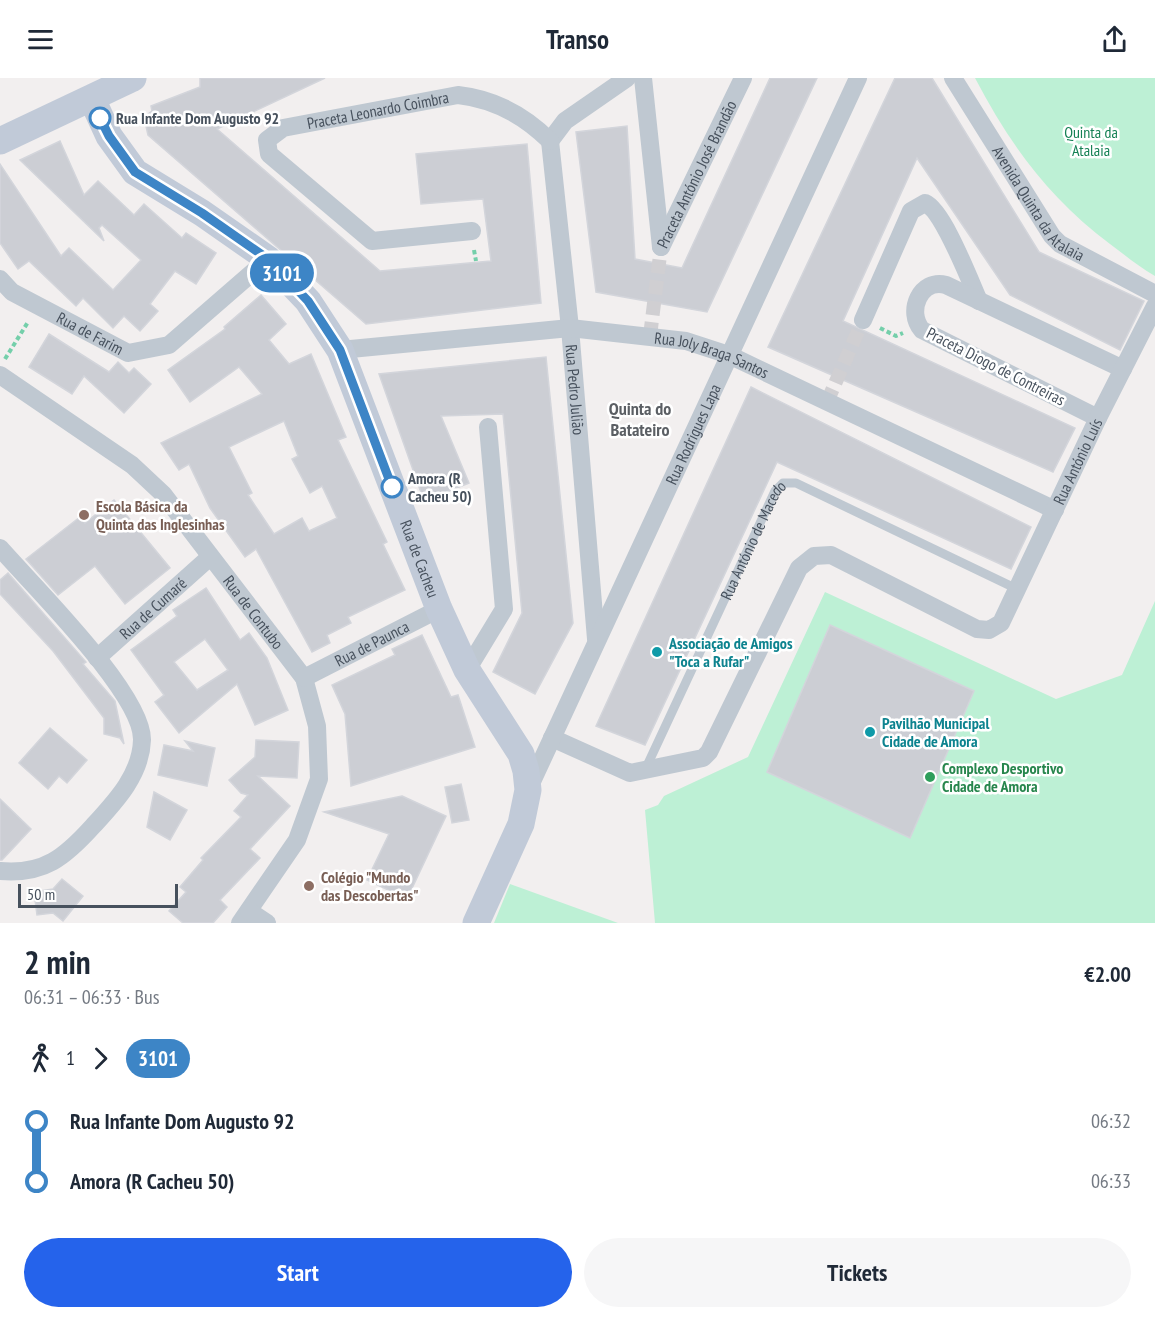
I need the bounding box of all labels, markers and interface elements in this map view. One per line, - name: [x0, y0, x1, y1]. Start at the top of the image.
- text: Transo: [546, 22, 609, 56]
- icon: menu: [24, 23, 57, 56]
- icon: share: [1098, 23, 1131, 56]
- street label: Praceta Leonardo Coimbra: [305, 87, 450, 133]
- street label: Praceta António José Brandão: [652, 97, 741, 251]
- marker: Rua Infante Dom Augusto 92: [89, 107, 111, 129]
- place label: Rua Infante Dom Augusto 92: [116, 108, 279, 128]
- park label: Quinta da Atalaia: [1064, 122, 1118, 160]
- street label: Avenida Quinta da Atalaia: [988, 142, 1088, 265]
- line badge: 3101: [240, 254, 324, 292]
- text: 3101: [262, 260, 302, 287]
- street label: Rua de Farim: [53, 307, 127, 359]
- street label: Praceta Diogo de Contreiras: [923, 322, 1069, 410]
- street label: Rua Joly Braga Santos: [653, 328, 772, 382]
- street label: Rua Pedro Julião: [561, 344, 589, 436]
- street label: Rua Rodrigues Lapa: [661, 381, 725, 488]
- district label: Quinta do Batateiro: [609, 397, 671, 441]
- street label: Rua António Luís: [1049, 415, 1106, 508]
- place label: Amora (R Cacheu 50): [407, 468, 472, 506]
- marker: Amora (R Cacheu 50): [381, 476, 403, 498]
- street label: Rua António de Macedo: [716, 476, 790, 603]
- place label: Escola Básica da Quinta das Inglesinhas: [96, 496, 225, 534]
- marker: Escola Básica da Quinta das Inglesinhas: [77, 508, 91, 522]
- street label: Rua de Cacheu: [396, 517, 444, 600]
- street label: Rua de Contubo: [219, 571, 288, 653]
- street label: Rua de Cumaré: [115, 573, 191, 643]
- street label: Rua de Paunca: [331, 616, 412, 671]
- place label: Associação de Amigos "Toca a Rufar": [668, 633, 793, 671]
- marker: Associação de Amigos "Toca a Rufar": [650, 645, 664, 659]
- place label: Pavilhão Municipal Cidade de Amora: [882, 713, 989, 751]
- marker: Pavilhão Municipal Cidade de Amora: [863, 725, 877, 739]
- place label: Complexo Desportivo Cidade de Amora: [942, 758, 1063, 796]
- marker: Complexo Desportivo Cidade de Amora: [923, 770, 937, 784]
- place label: Colégio "Mundo das Descobertas": [321, 867, 419, 905]
- marker: Colégio "Mundo das Descobertas": [302, 879, 316, 893]
- scale bar: [18, 881, 178, 908]
- text: 50 m: [27, 884, 55, 904]
- text: 2 min: [24, 940, 91, 983]
- text: €2.00: [1084, 960, 1131, 988]
- text: 06:31 – 06:33 · Bus: [24, 984, 159, 1010]
- icon: walk: [24, 1042, 57, 1075]
- icon: forward: [84, 1042, 117, 1075]
- text: 1: [66, 1045, 75, 1071]
- text: 3101: [138, 1045, 178, 1072]
- text: Rua Infante Dom Augusto 92: [70, 1107, 295, 1135]
- text: 06:32: [1091, 1108, 1131, 1134]
- text: Amora (R Cacheu 50): [70, 1167, 234, 1195]
- text: 06:33: [1091, 1168, 1131, 1194]
- button: Start: [24, 1238, 572, 1307]
- button: Tickets: [584, 1238, 1131, 1307]

